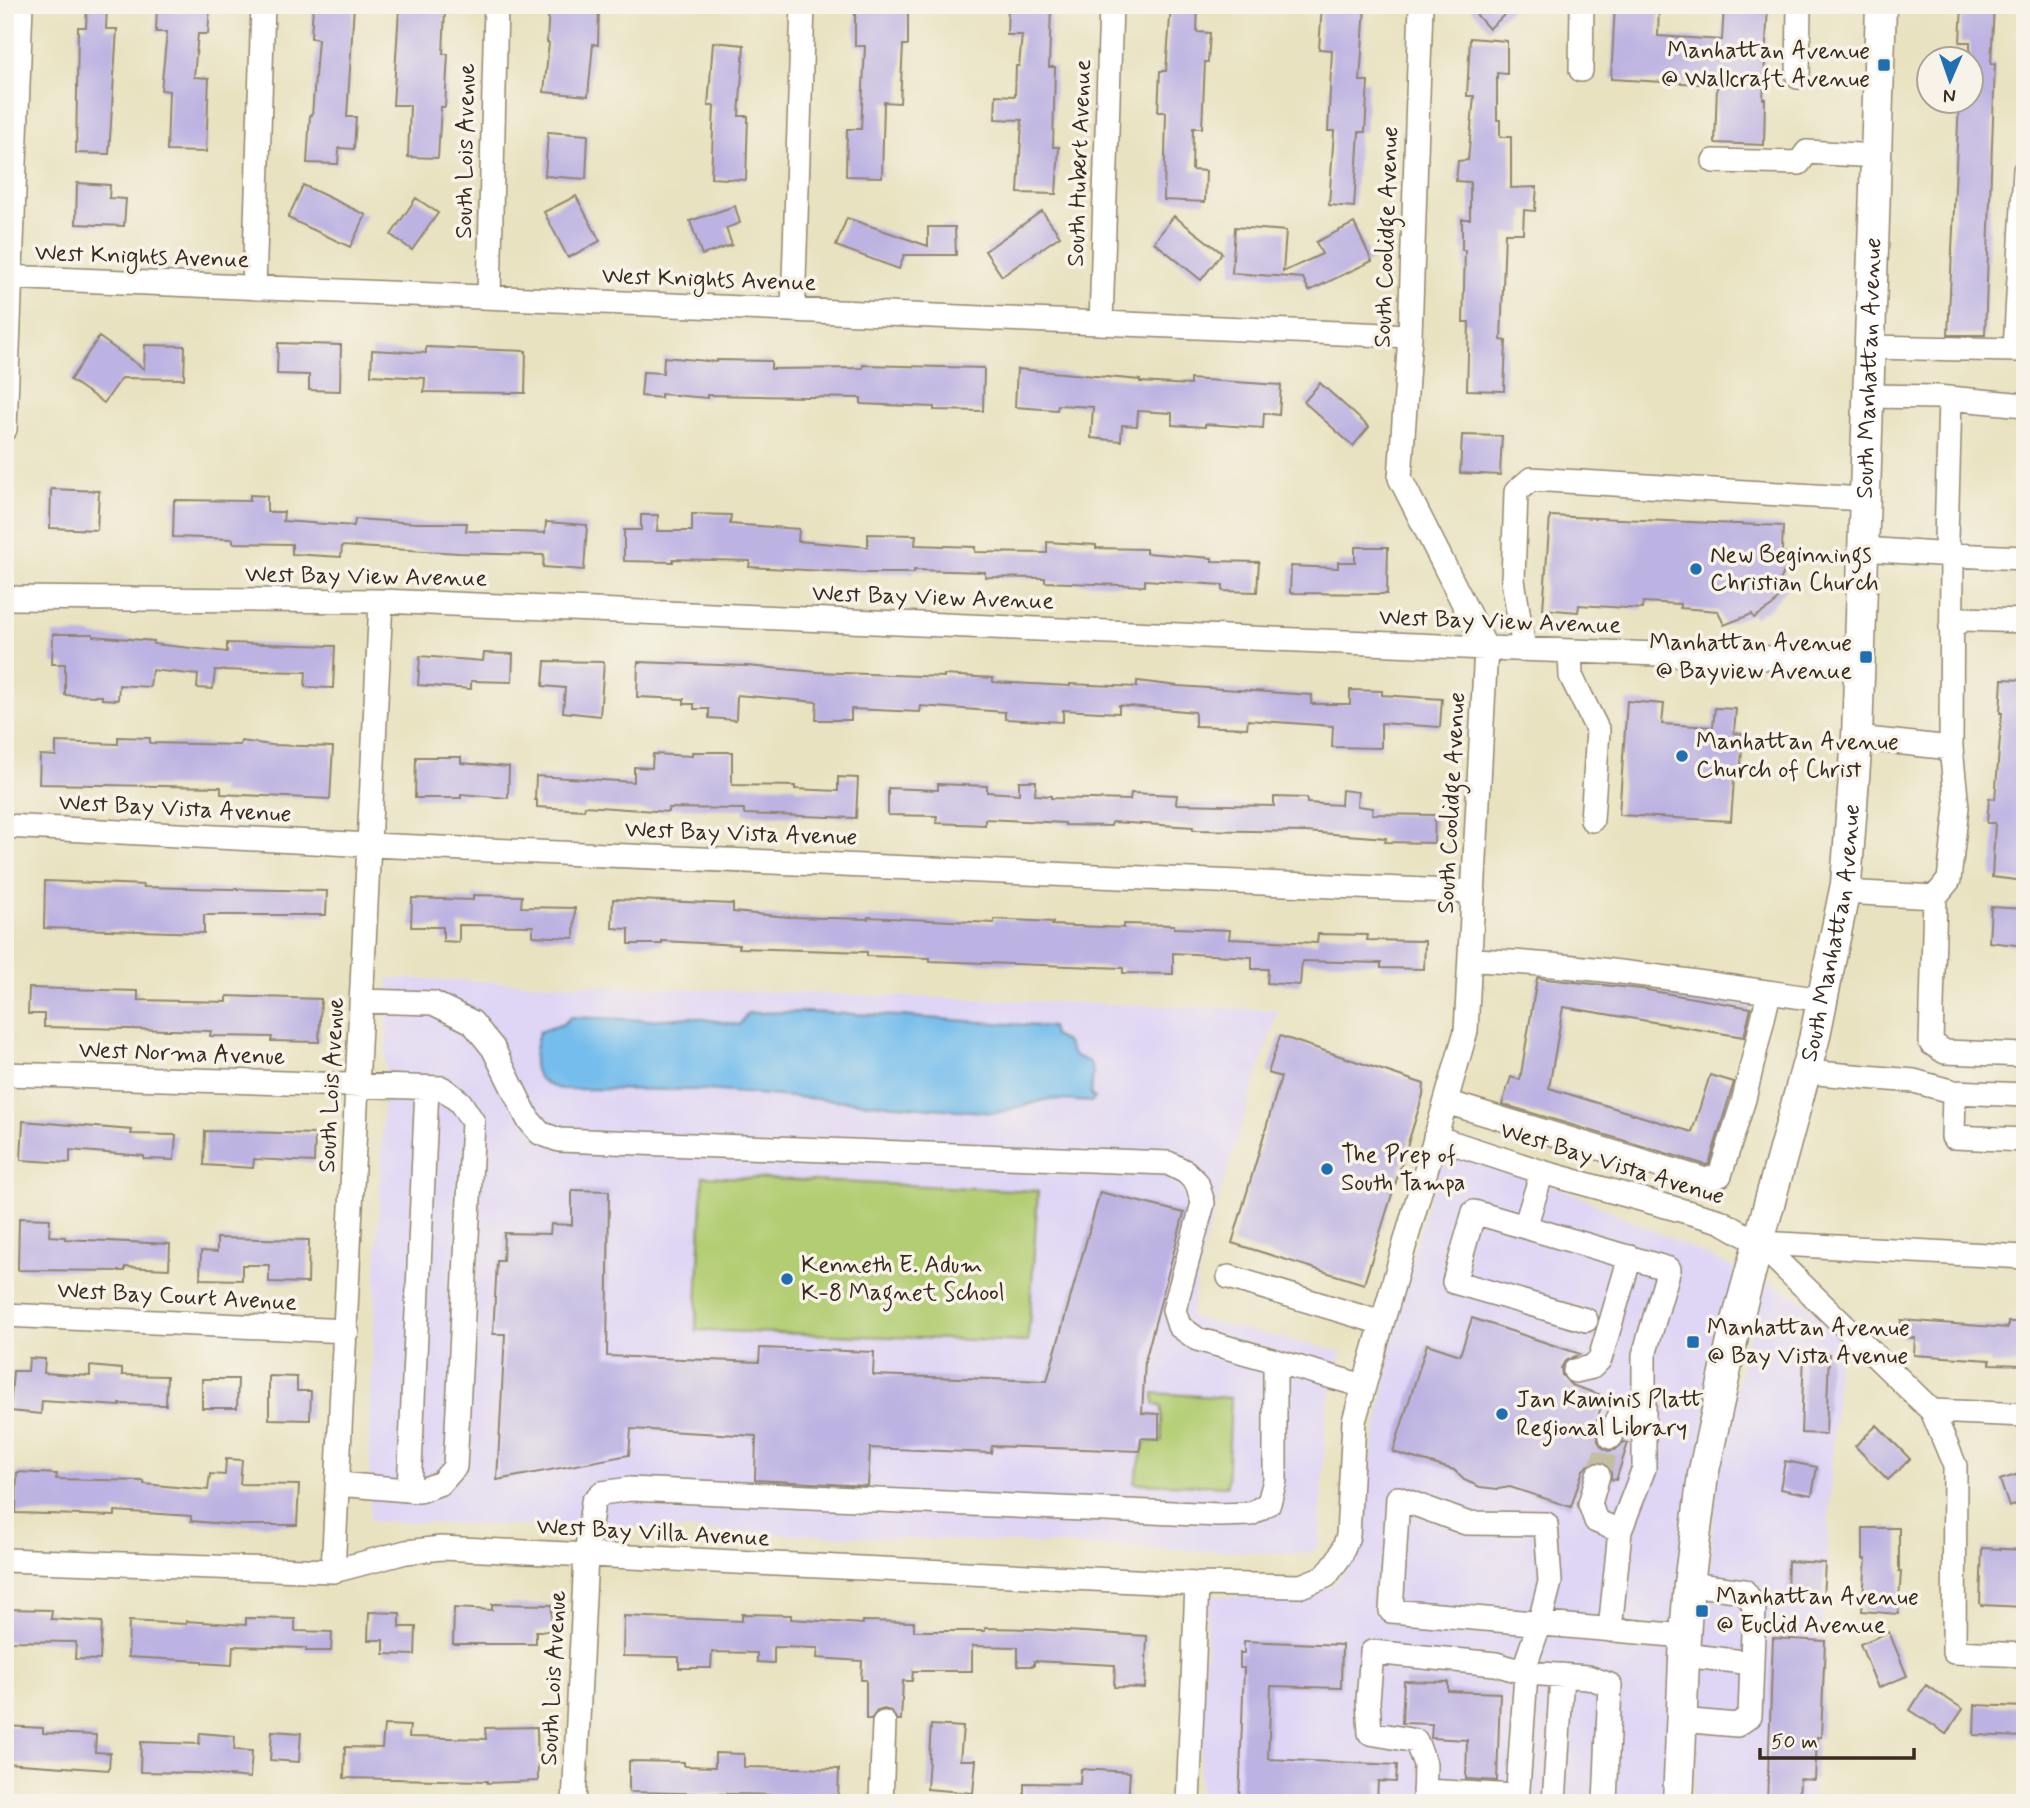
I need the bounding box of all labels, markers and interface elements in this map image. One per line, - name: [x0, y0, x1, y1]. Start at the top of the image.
- place label: Manhattan Avenue @ Wallcraft Avenue: [1661, 36, 1870, 95]
- north arrow: [1914, 46, 1984, 116]
- marker: Manhattan Avenue @ Wallcraft Avenue: [1876, 57, 1892, 73]
- street label: South Hubert Avenue: [1061, 59, 1099, 267]
- street label: South Lois Avenue: [449, 63, 483, 239]
- text: N: [1943, 83, 1956, 108]
- street label: South Coolidge Avenue: [1368, 126, 1409, 349]
- street label: South Manhattan Avenue: [1849, 237, 1889, 499]
- street label: West Knights Avenue: [34, 238, 250, 278]
- street label: West Knights Avenue: [601, 261, 817, 301]
- place label: New Beginnings Christian Church: [1710, 540, 1879, 599]
- street label: West Bay View Avenue: [245, 559, 488, 595]
- marker: New Beginnings Christian Church: [1688, 561, 1704, 577]
- street label: West Bay View Avenue: [811, 578, 1055, 618]
- street label: West Bay View Avenue: [1378, 602, 1622, 642]
- place label: Manhattan Avenue @ Bayview Avenue: [1649, 628, 1852, 687]
- marker: Manhattan Avenue @ Bayview Avenue: [1858, 649, 1874, 665]
- street label: South Coolidge Avenue: [1431, 691, 1476, 915]
- place label: Manhattan Avenue Church of Christ: [1696, 727, 1899, 786]
- marker: Manhattan Avenue Church of Christ: [1674, 748, 1690, 764]
- street label: West Bay Vista Avenue: [58, 787, 292, 831]
- street label: South Manhattan Avenue: [1793, 803, 1867, 1065]
- street label: West Bay Vista Avenue: [624, 814, 858, 854]
- street label: South Lois Avenue: [312, 996, 352, 1174]
- street label: West Norma Avenue: [78, 1035, 286, 1073]
- street label: West Bay Vista Avenue: [1496, 1115, 1728, 1213]
- place label: The Prep of South Tampa: [1341, 1140, 1466, 1199]
- marker: The Prep of South Tampa: [1319, 1161, 1335, 1177]
- place label: Kenneth E. Adum K-8 Magnet School: [801, 1250, 1005, 1312]
- marker: Kenneth E. Adum K-8 Magnet School: [779, 1271, 795, 1287]
- street label: West Bay Court Avenue: [56, 1275, 298, 1319]
- place label: Manhattan Avenue @ Bay Vista Avenue: [1707, 1313, 1910, 1372]
- marker: Manhattan Avenue @ Bay Vista Avenue: [1685, 1334, 1701, 1350]
- place label: Jan Kaminis Platt Regional Library: [1516, 1385, 1704, 1447]
- marker: Jan Kaminis Platt Regional Library: [1494, 1406, 1510, 1422]
- street label: West Bay Villa Avenue: [536, 1511, 771, 1555]
- place label: Manhattan Avenue @ Euclid Avenue: [1716, 1582, 1919, 1641]
- street label: South Lois Avenue: [534, 1589, 574, 1767]
- marker: Manhattan Avenue @ Euclid Avenue: [1694, 1603, 1710, 1619]
- scale bar: [1760, 1717, 1914, 1761]
- text: 50 m: [1771, 1728, 1818, 1756]

